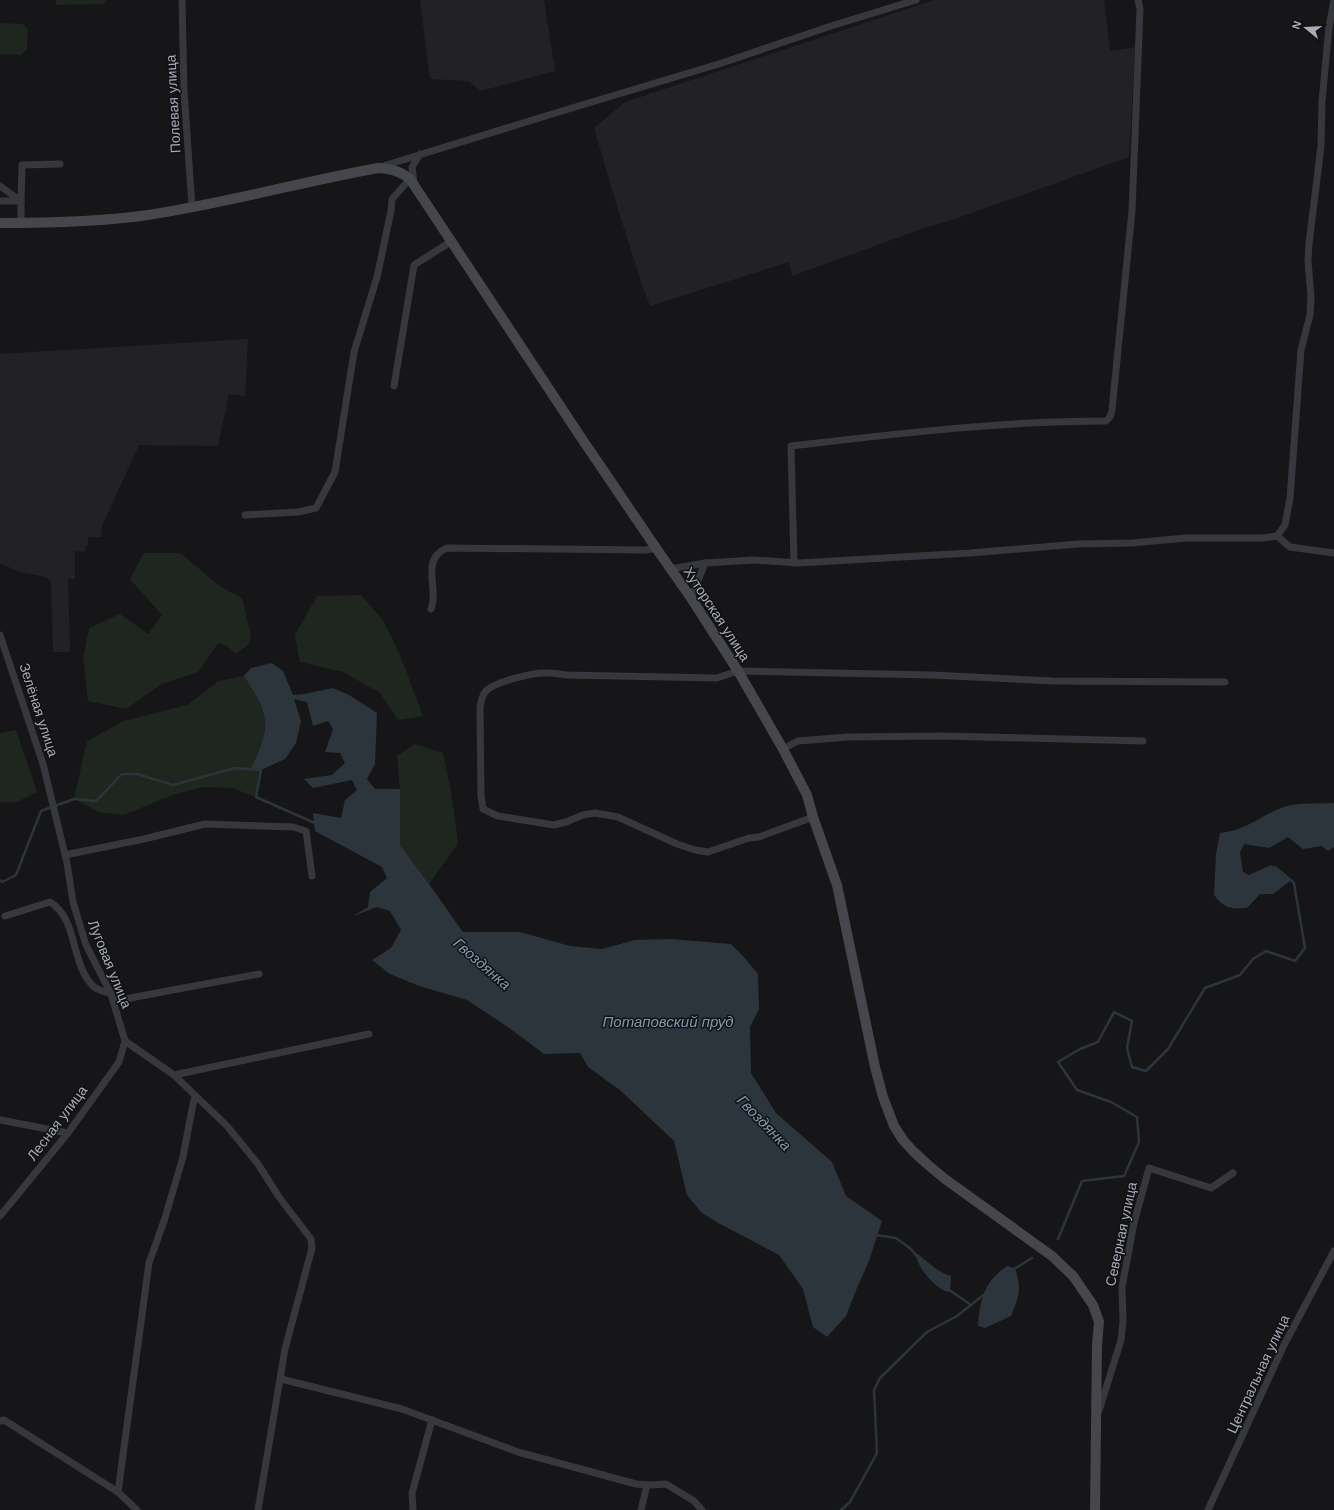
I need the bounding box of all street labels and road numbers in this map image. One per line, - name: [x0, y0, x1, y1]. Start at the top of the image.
- street label: Полевая улица: [162, 54, 184, 154]
- street label: Хуторская улица: [681, 564, 754, 664]
- street label: Зелёная улица: [16, 661, 62, 759]
- street label: Луговая улица: [85, 917, 135, 1011]
- street label: Лесная улица: [24, 1082, 90, 1164]
- street label: Северная улица: [1102, 1180, 1140, 1288]
- street label: Центральная улица: [1224, 1312, 1293, 1436]

